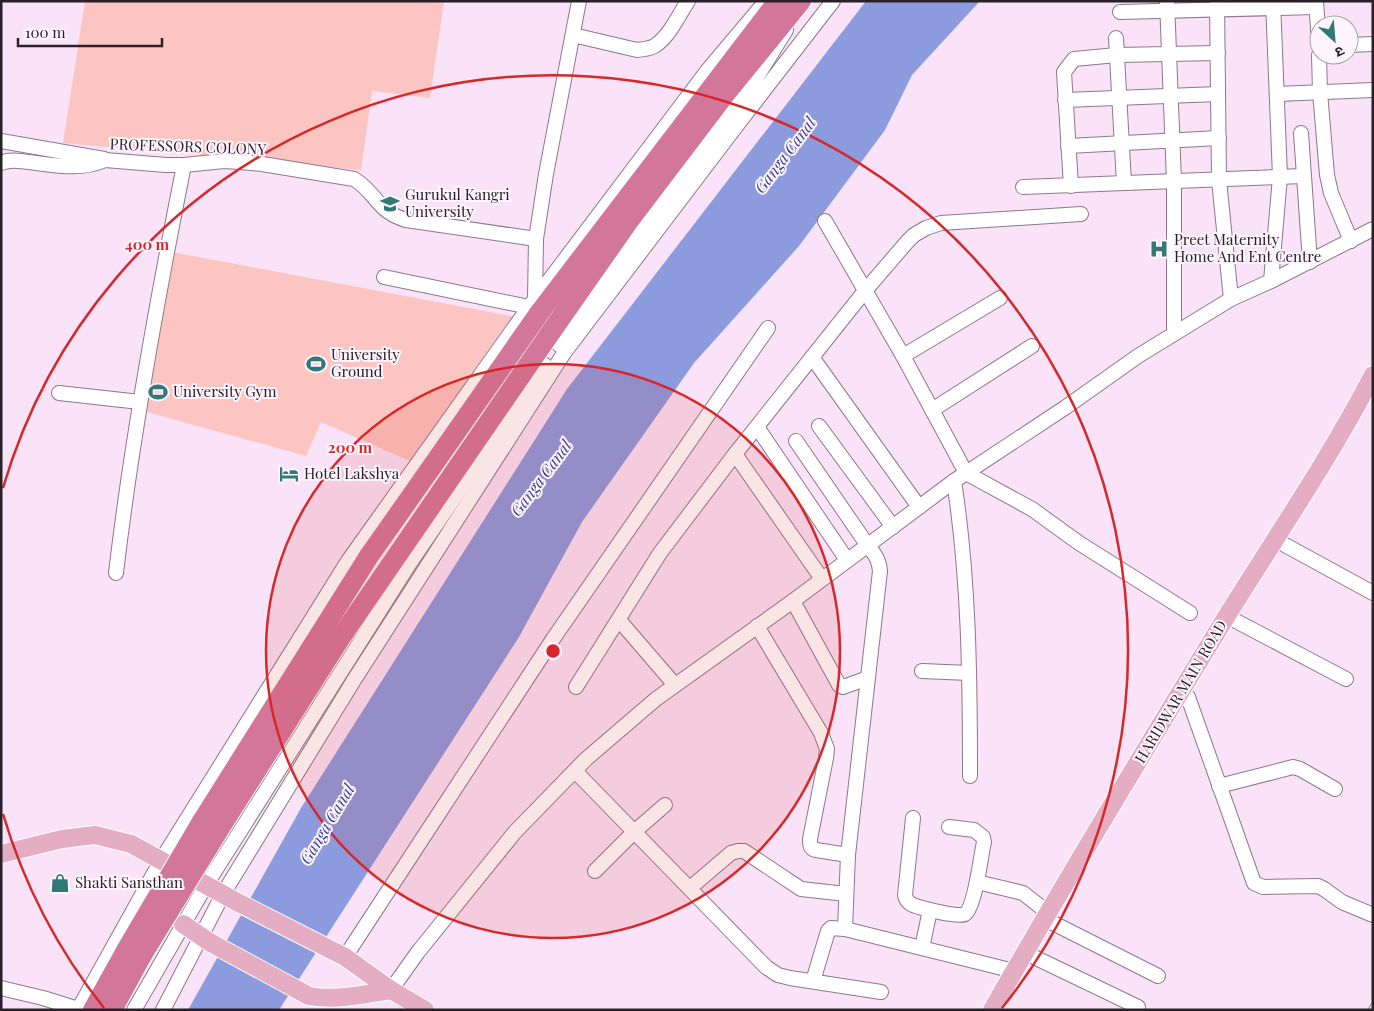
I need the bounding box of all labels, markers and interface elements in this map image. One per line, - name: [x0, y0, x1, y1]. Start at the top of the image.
- scale bar: [18, 15, 161, 47]
- north arrow: [1309, 15, 1359, 65]
- text: 100 m: [25, 22, 66, 42]
- text: उ: [1331, 42, 1348, 63]
- water label: Ganga Canal: [749, 112, 820, 197]
- street label: PROFESSORS COLONY: [109, 133, 267, 159]
- place label: Gurukul Kangri University: [405, 184, 510, 221]
- school or university icon: Gurukul Kangri University: [379, 193, 401, 215]
- place label: Preet Maternity Home And Ent Centre: [1174, 229, 1321, 266]
- text: 400 m: [125, 234, 170, 254]
- hospital icon: Preet Maternity Home And Ent Centre: [1148, 238, 1170, 260]
- place label: University Ground: [331, 344, 400, 381]
- sports icon: University Ground: [305, 353, 327, 375]
- sports icon: University Gym: [147, 381, 169, 403]
- place label: University Gym: [173, 381, 277, 401]
- water label: Ganga Canal: [505, 435, 576, 520]
- text: 200 m: [328, 437, 373, 457]
- hotel icon: Hotel Lakshya: [278, 463, 300, 485]
- place label: Hotel Lakshya: [304, 463, 400, 483]
- street label: HARIDWAR MAIN ROAD: [1130, 616, 1231, 767]
- centre of rings: [544, 642, 562, 660]
- water label: Ganga Canal: [294, 779, 359, 868]
- shop icon: Shakti Sansthan: [49, 872, 71, 894]
- place label: Shakti Sansthan: [75, 872, 183, 892]

